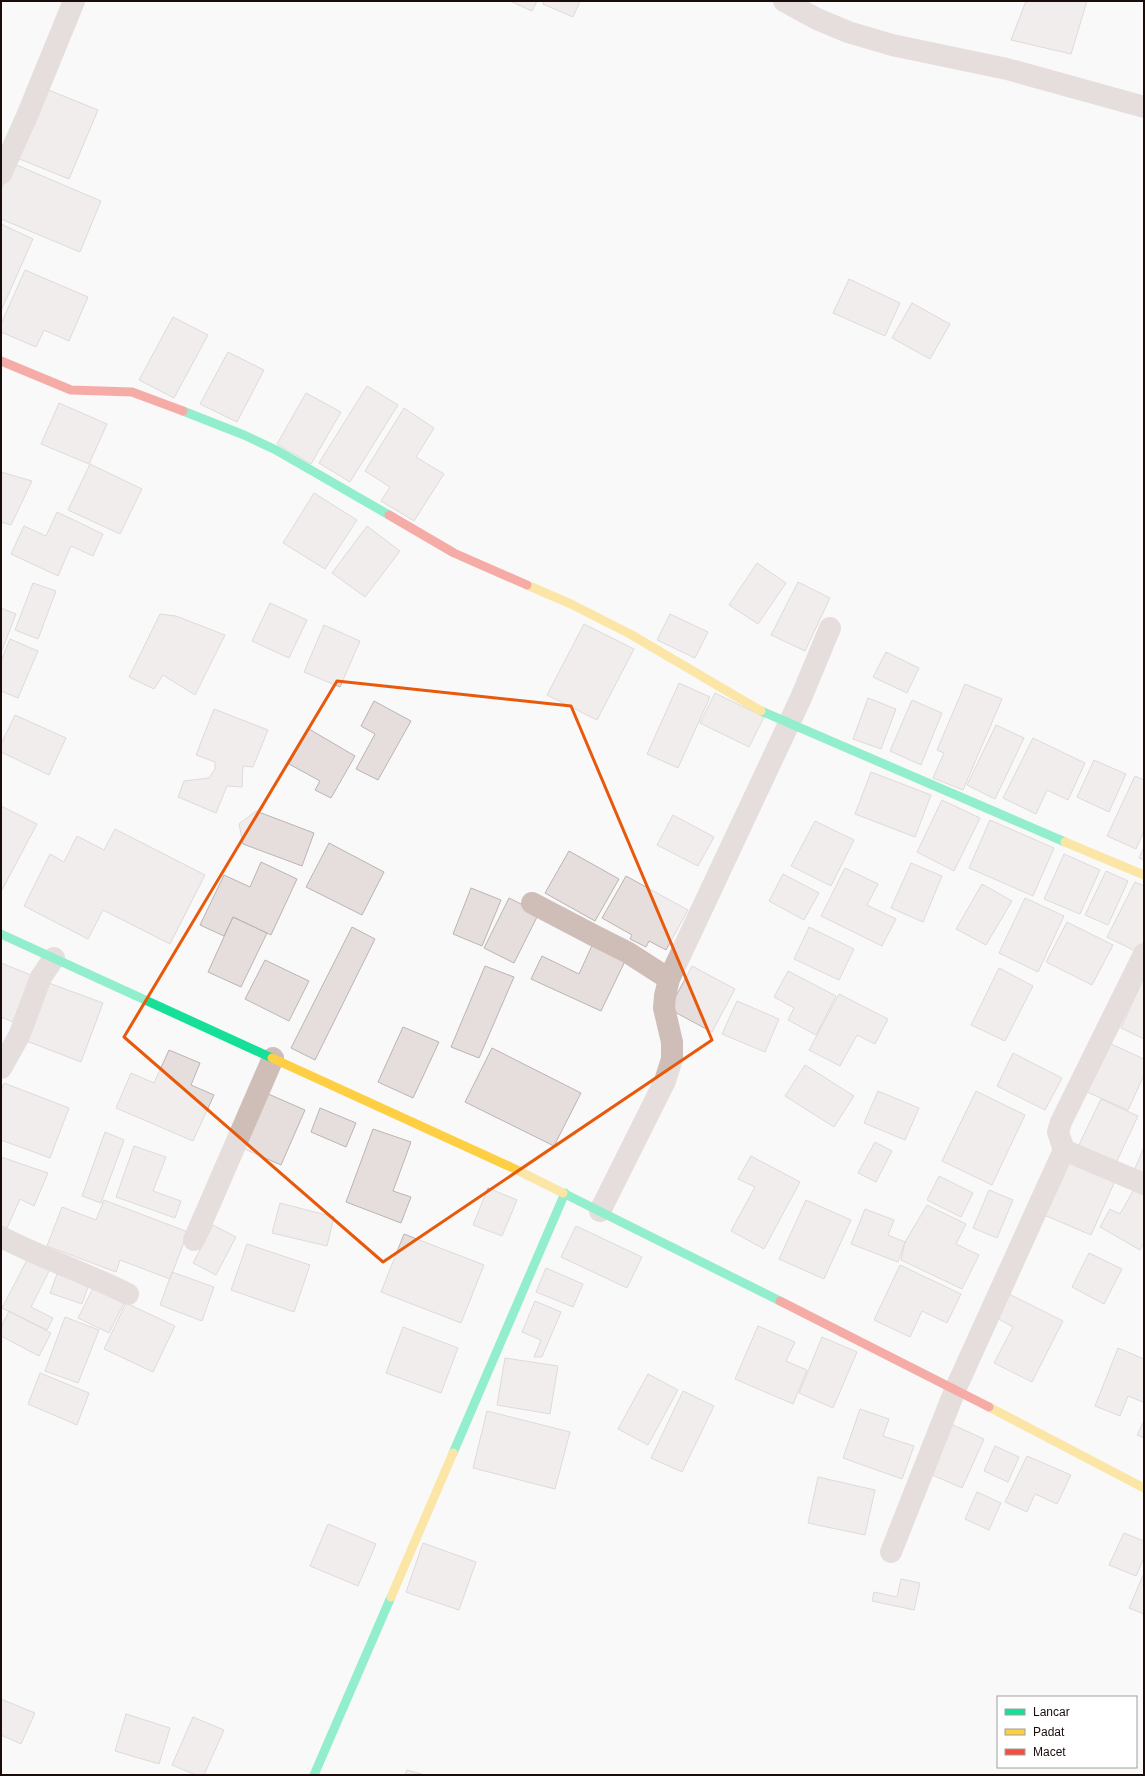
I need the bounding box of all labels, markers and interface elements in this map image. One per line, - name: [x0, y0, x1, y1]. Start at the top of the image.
- legend: [997, 1696, 1137, 1768]
- text: Lancar: [1033, 1705, 1070, 1719]
- text: Padat: [1033, 1725, 1065, 1739]
- text: Macet: [1033, 1745, 1066, 1759]

